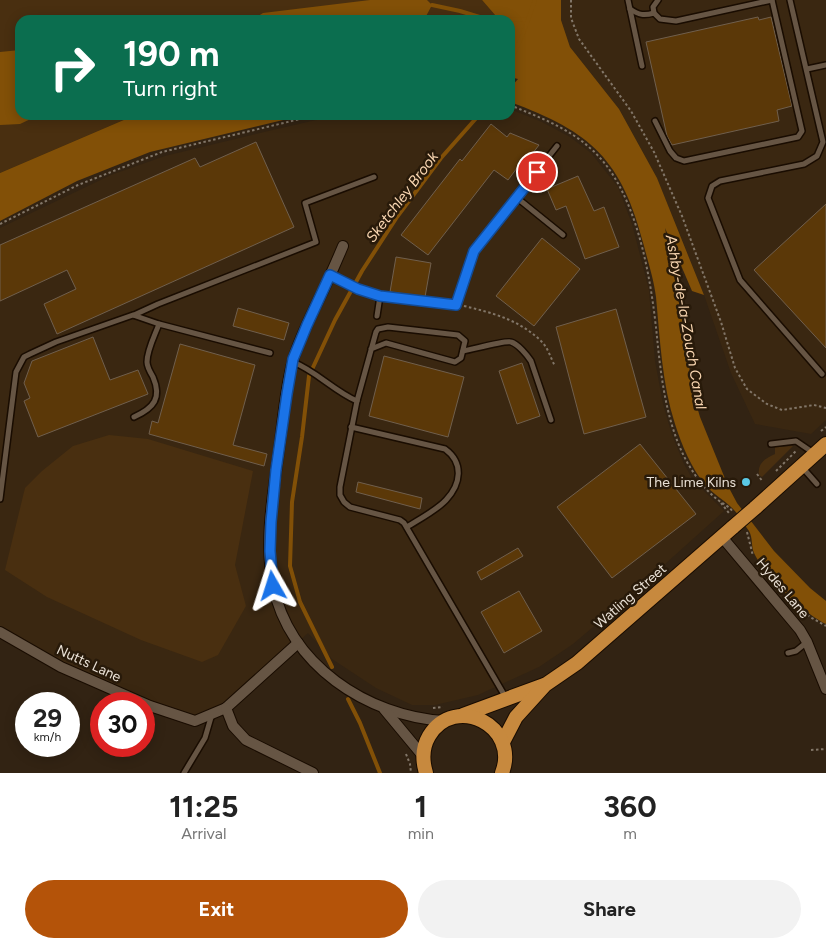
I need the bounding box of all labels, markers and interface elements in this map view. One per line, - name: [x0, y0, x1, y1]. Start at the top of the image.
- text: 190 m: [123, 33, 220, 75]
- icon: right: [40, 35, 105, 100]
- text: Turn right: [123, 75, 218, 102]
- water label: Sketchley Brook: [362, 148, 442, 246]
- pin: [516, 151, 558, 193]
- icon: arrive: [523, 158, 551, 186]
- water label: Ashby-de-la-Zouch Canal: [662, 232, 710, 411]
- place label: The Lime Kilns: [647, 474, 736, 491]
- marker: The Lime Kilns: [740, 476, 752, 488]
- street label: Hydes Lane: [753, 555, 813, 622]
- position arrow: [246, 559, 298, 611]
- street label: Watling Street: [591, 560, 670, 632]
- street label: Nutts Lane: [54, 641, 124, 686]
- speed limit sign: 30: [90, 692, 155, 757]
- text: 29: [33, 703, 62, 733]
- text: km/h: [34, 730, 61, 744]
- text: 11:25: [169, 788, 238, 825]
- text: 1: [414, 788, 427, 825]
- text: 360: [603, 788, 657, 825]
- text: Arrival: [181, 824, 226, 843]
- text: min: [408, 824, 434, 843]
- text: m: [623, 824, 637, 843]
- button: Exit: [25, 880, 408, 938]
- button: Share: [418, 880, 801, 938]

